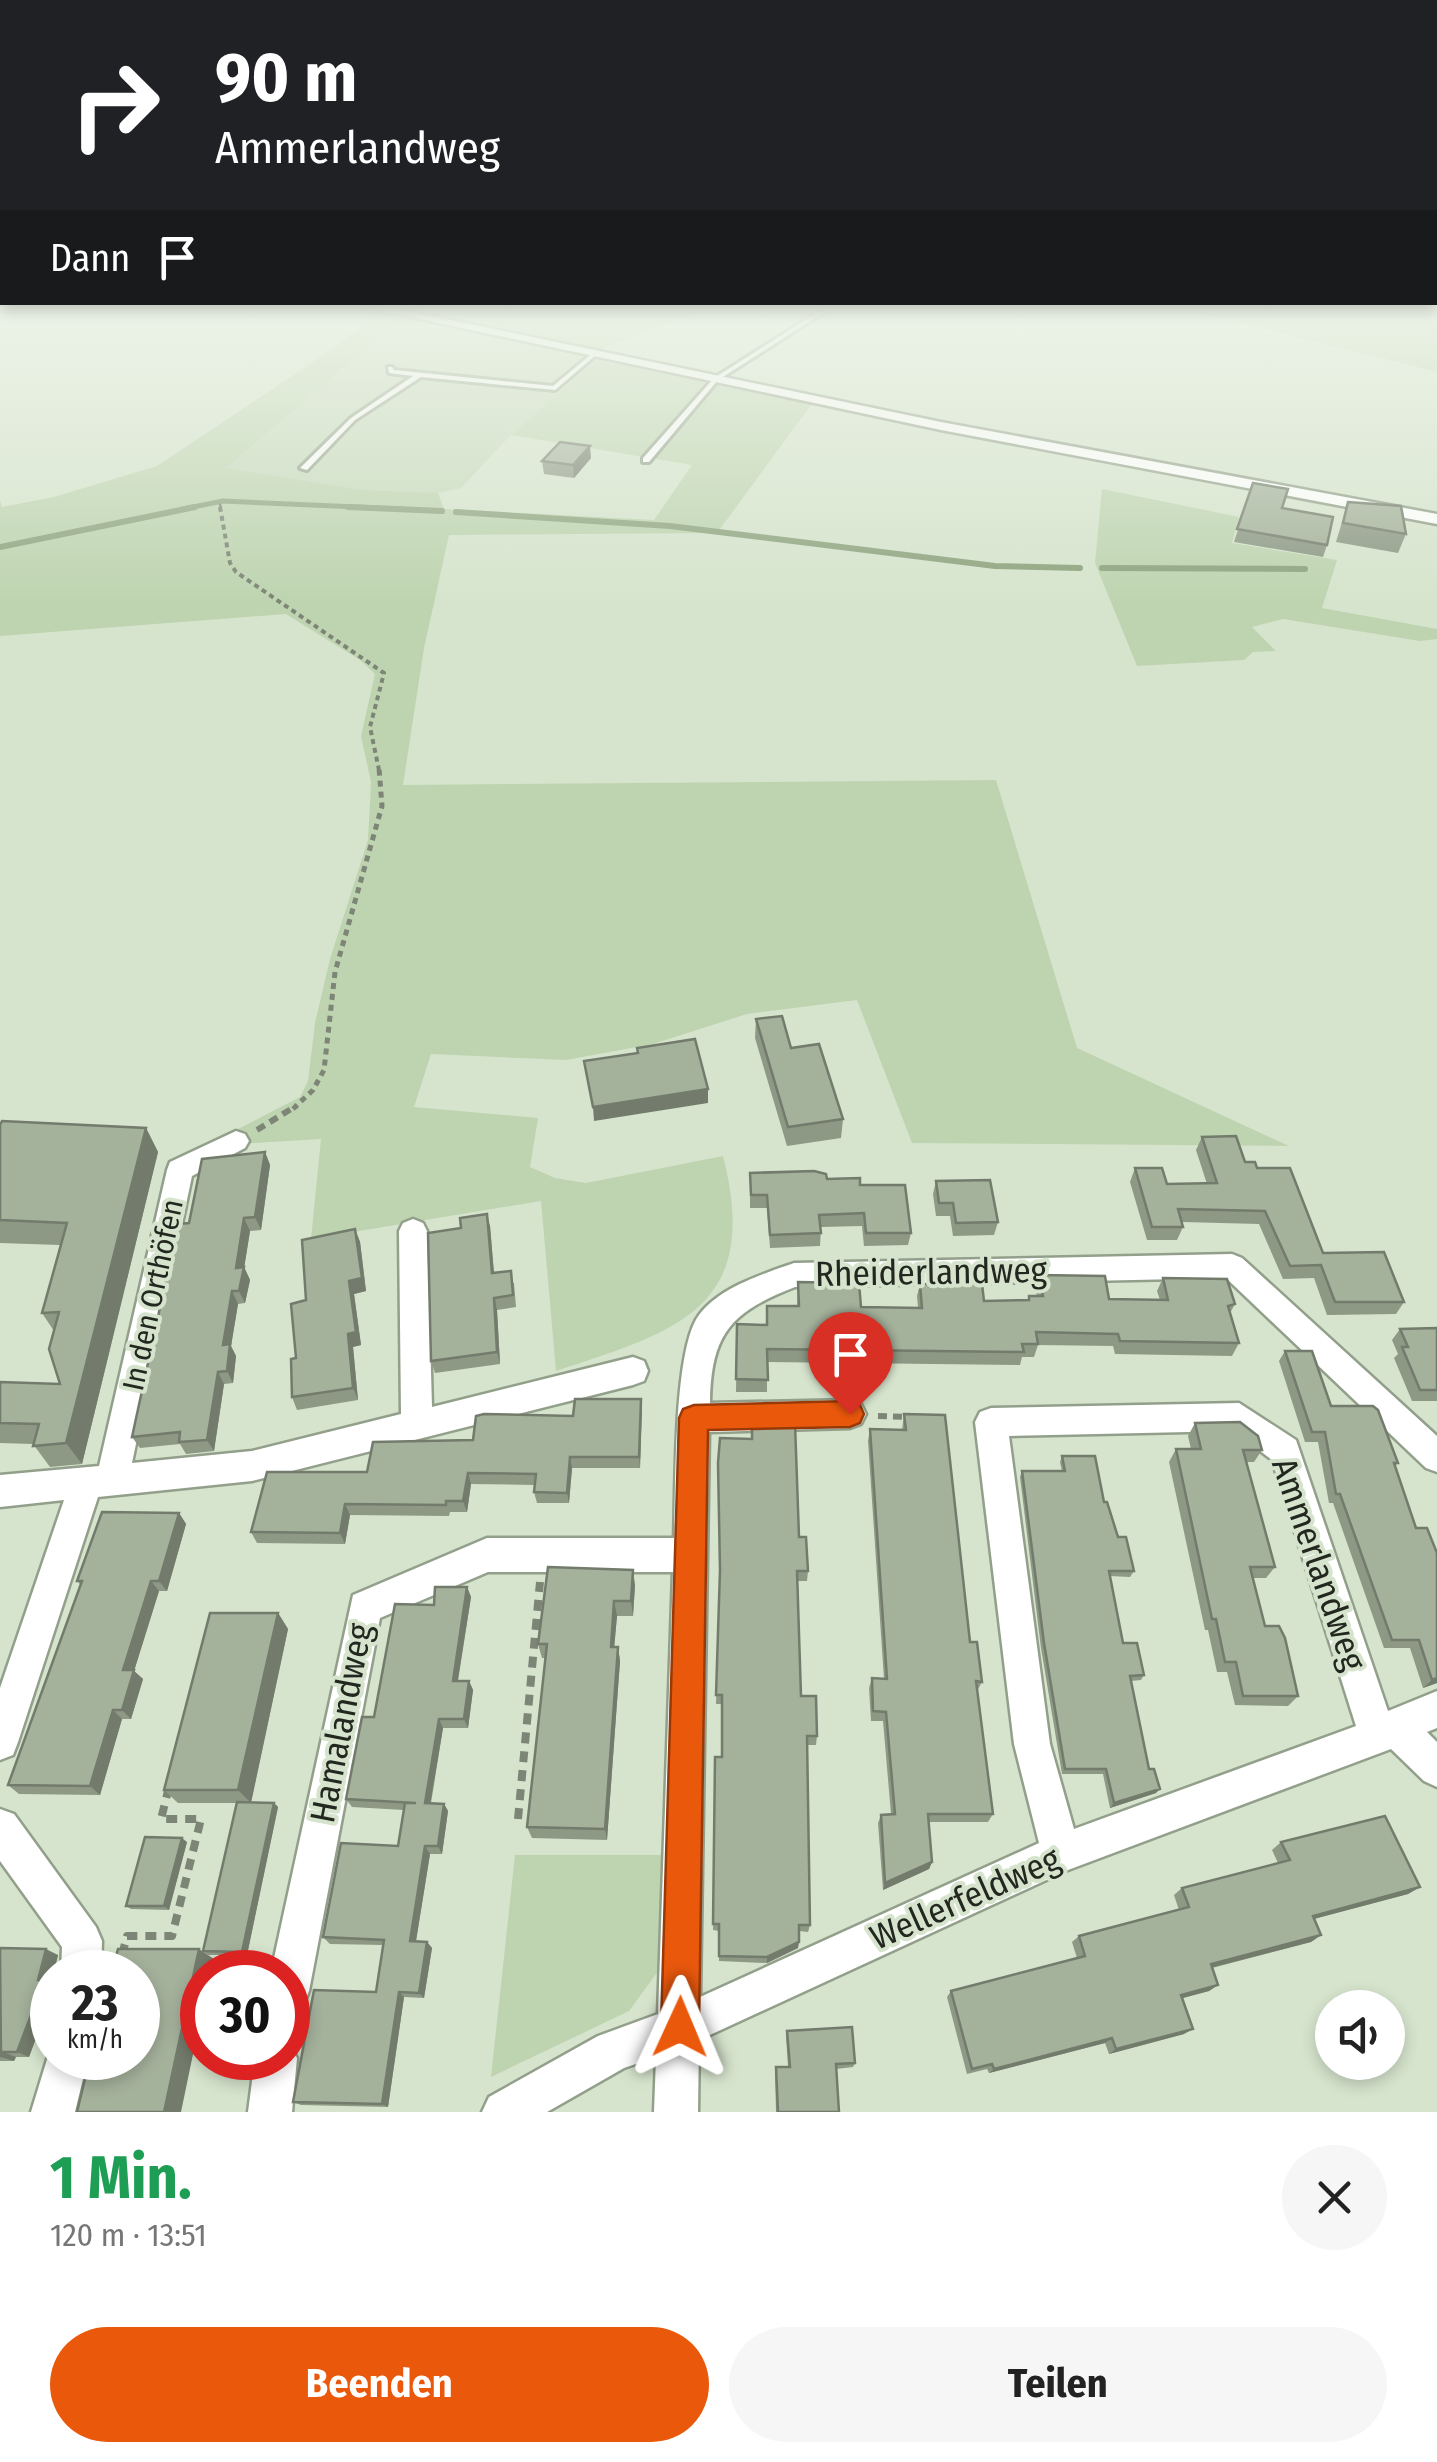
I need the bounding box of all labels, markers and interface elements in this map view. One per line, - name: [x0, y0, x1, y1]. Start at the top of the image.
- text: 90 m: [215, 36, 357, 120]
- icon: right: [50, 40, 180, 170]
- text: Ammerlandweg: [215, 121, 500, 175]
- icon: arrive: [150, 230, 205, 285]
- text: Dann: [50, 235, 130, 281]
- street label: In den Orthöfen: [115, 1196, 191, 1394]
- street label: Rheiderlandweg: [815, 1249, 1048, 1295]
- pin: [808, 1312, 893, 1415]
- icon: arrive: [823, 1327, 878, 1382]
- street label: Ammerlandweg: [1263, 1452, 1375, 1676]
- street label: Hamalandweg: [301, 1619, 381, 1826]
- street label: Wellerfeldweg: [864, 1837, 1067, 1958]
- speed limit sign: 30: [180, 1950, 310, 2080]
- text: 23: [72, 1973, 118, 2033]
- position arrow: [628, 1975, 732, 2079]
- map controls: [1315, 1990, 1405, 2080]
- button: sound: [1315, 1990, 1405, 2080]
- text: km/h: [67, 2025, 123, 2055]
- text: 1 Min.: [50, 2142, 192, 2214]
- button: close: [1282, 2145, 1387, 2250]
- text: 120 m · 13:51: [50, 2216, 207, 2254]
- button: Beenden: [50, 2327, 709, 2442]
- button: Teilen: [729, 2327, 1387, 2442]

